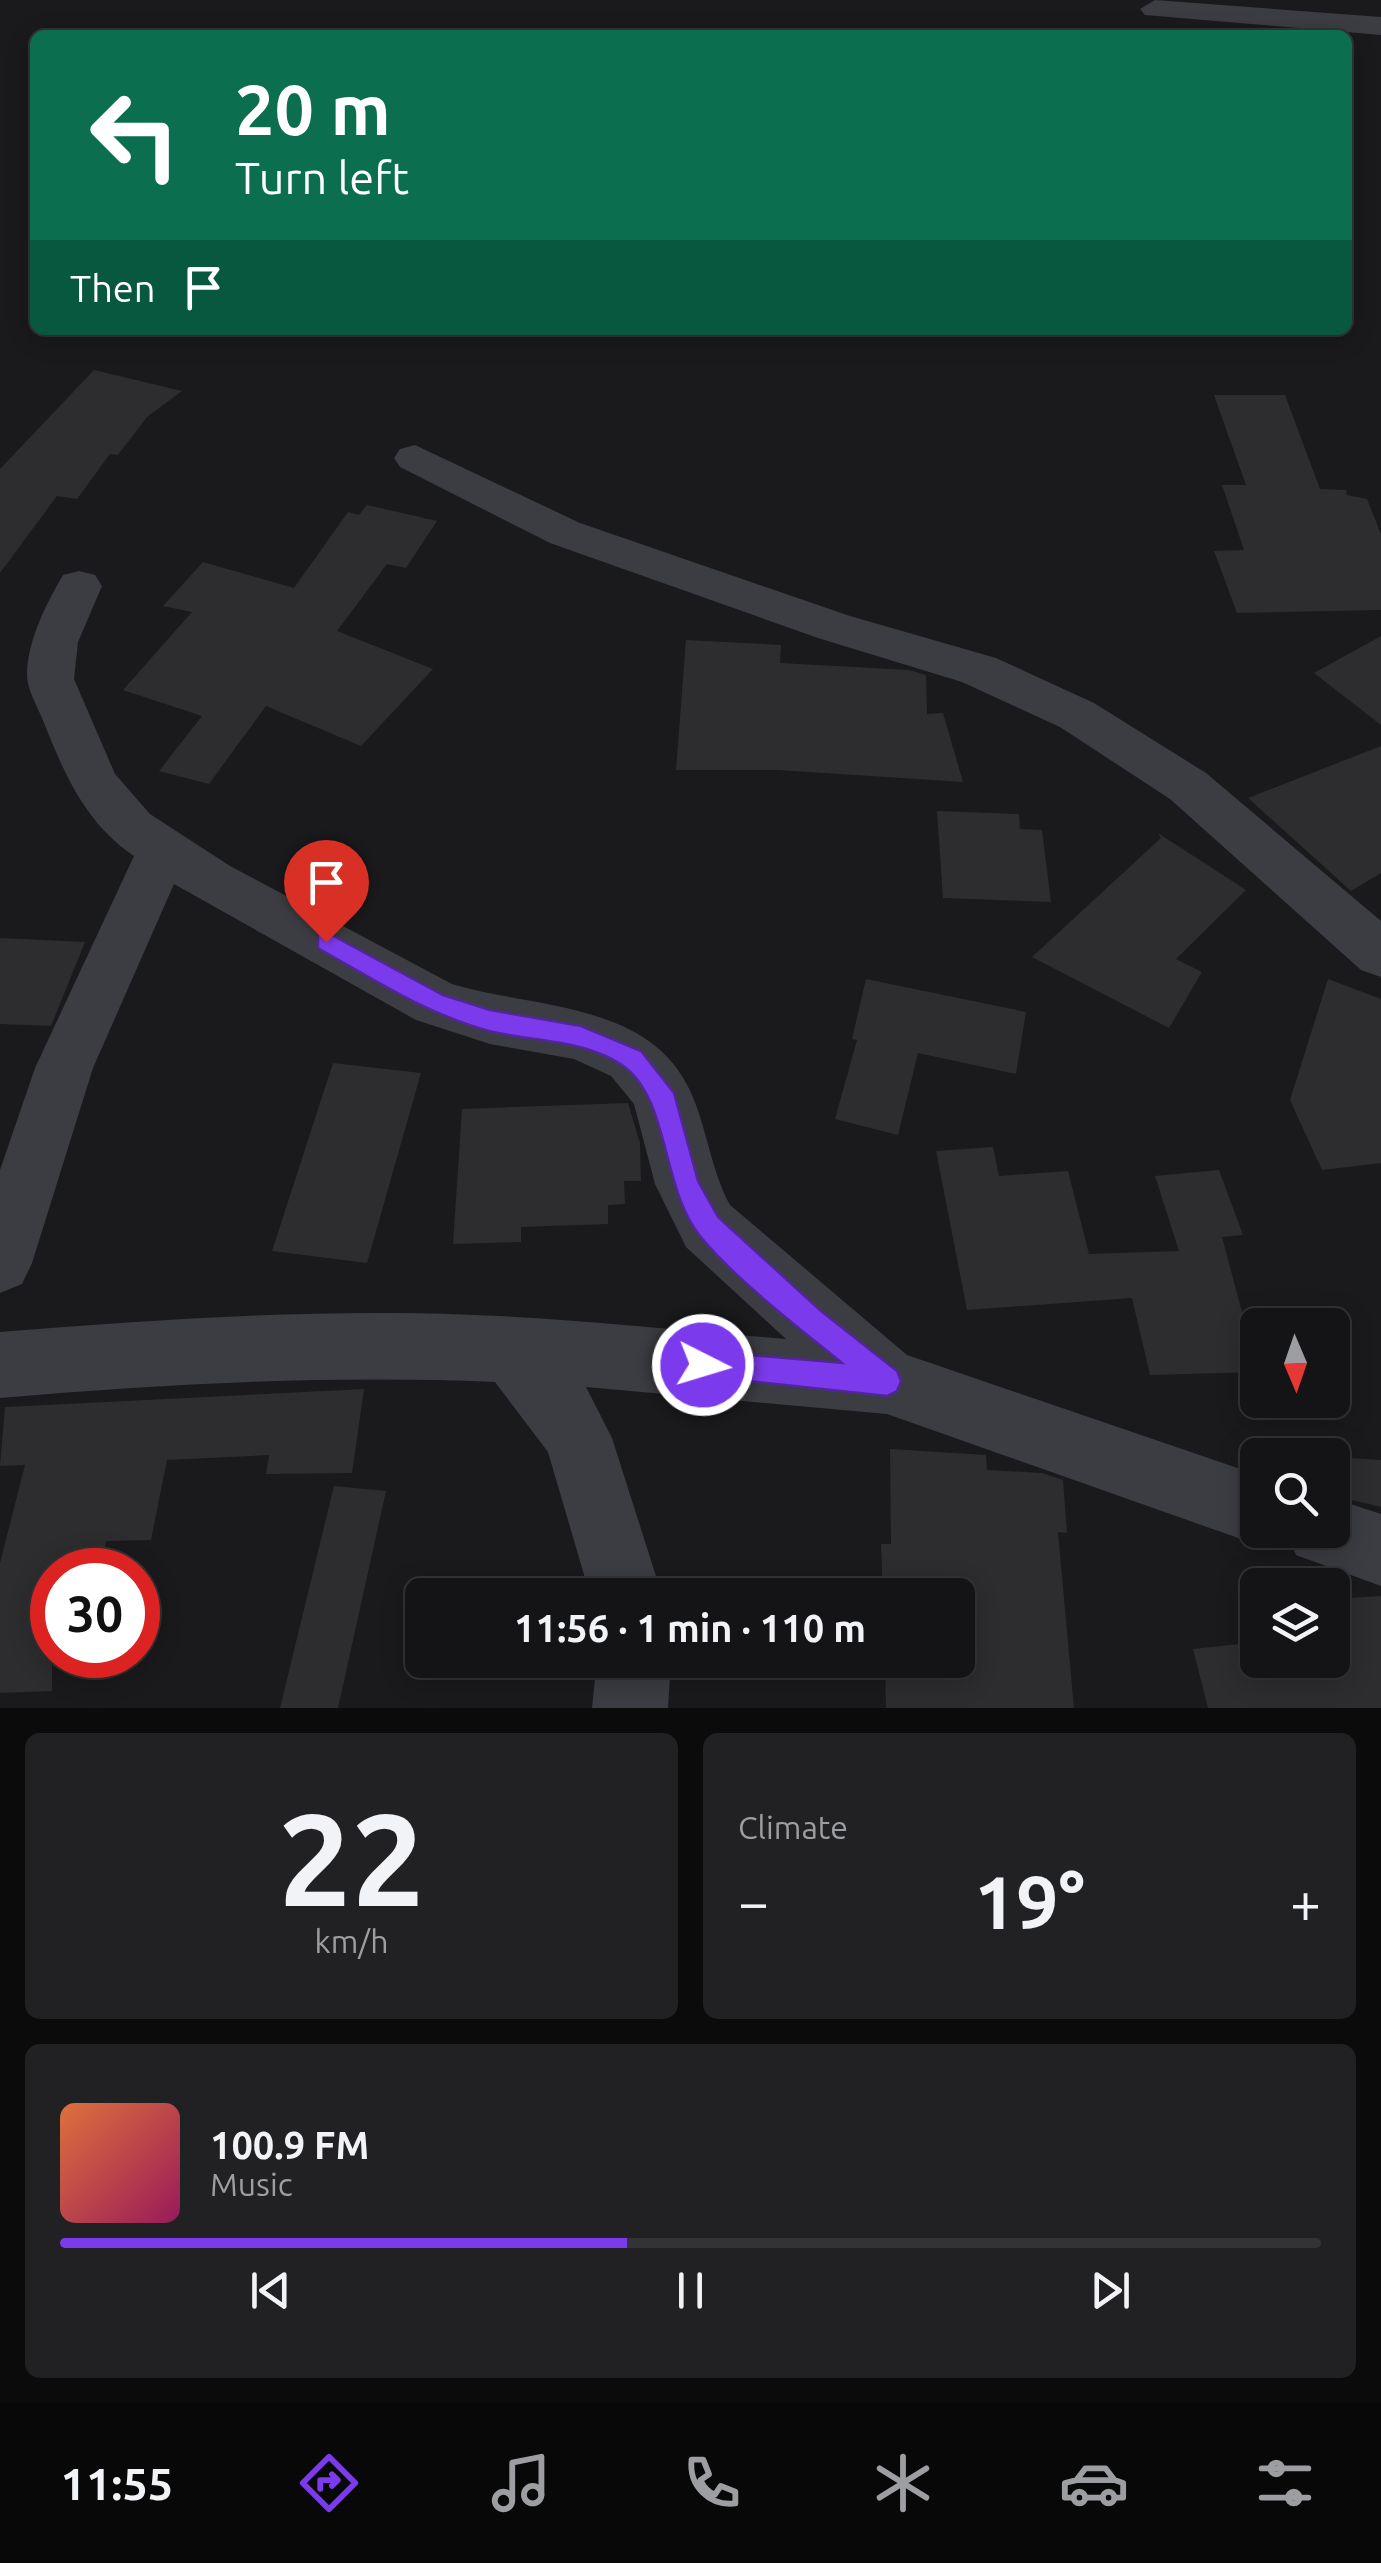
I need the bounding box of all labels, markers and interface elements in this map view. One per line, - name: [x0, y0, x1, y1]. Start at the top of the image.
- icon: left: [70, 70, 200, 200]
- text: 20 m: [235, 70, 391, 148]
- text: Turn left: [235, 152, 409, 203]
- icon: arrive: [176, 260, 231, 315]
- text: Then: [70, 267, 156, 309]
- pin: [284, 840, 369, 943]
- icon: arrive: [299, 855, 354, 910]
- north arrow: [1240, 1308, 1350, 1418]
- map controls: [1240, 1308, 1350, 1678]
- position arrow: [651, 1313, 755, 1417]
- button: search: [1240, 1438, 1350, 1548]
- speed limit sign: 30: [30, 1548, 160, 1678]
- button: layers: [1240, 1568, 1350, 1678]
- text: 11:56 · 1 min · 110 m: [514, 1607, 866, 1649]
- text: 22: [278, 1785, 425, 1931]
- text: Climate: [738, 1809, 848, 1845]
- text: 19°: [974, 1859, 1085, 1943]
- text: −: [738, 1871, 769, 1932]
- text: +: [1290, 1871, 1321, 1932]
- text: km/h: [315, 1923, 388, 1959]
- text: 100.9 FM: [210, 2124, 369, 2166]
- text: Music: [210, 2166, 293, 2202]
- icon: previous: [243, 2263, 298, 2318]
- icon: pause: [663, 2263, 718, 2318]
- icon: next: [1083, 2263, 1138, 2318]
- icon: directions: [294, 2448, 364, 2518]
- icon: music: [486, 2448, 556, 2518]
- icon: phone: [677, 2448, 747, 2518]
- icon: climate: [868, 2448, 938, 2518]
- icon: car: [1059, 2448, 1129, 2518]
- icon: filters: [1250, 2448, 1320, 2518]
- text: 11:55: [61, 2458, 173, 2509]

